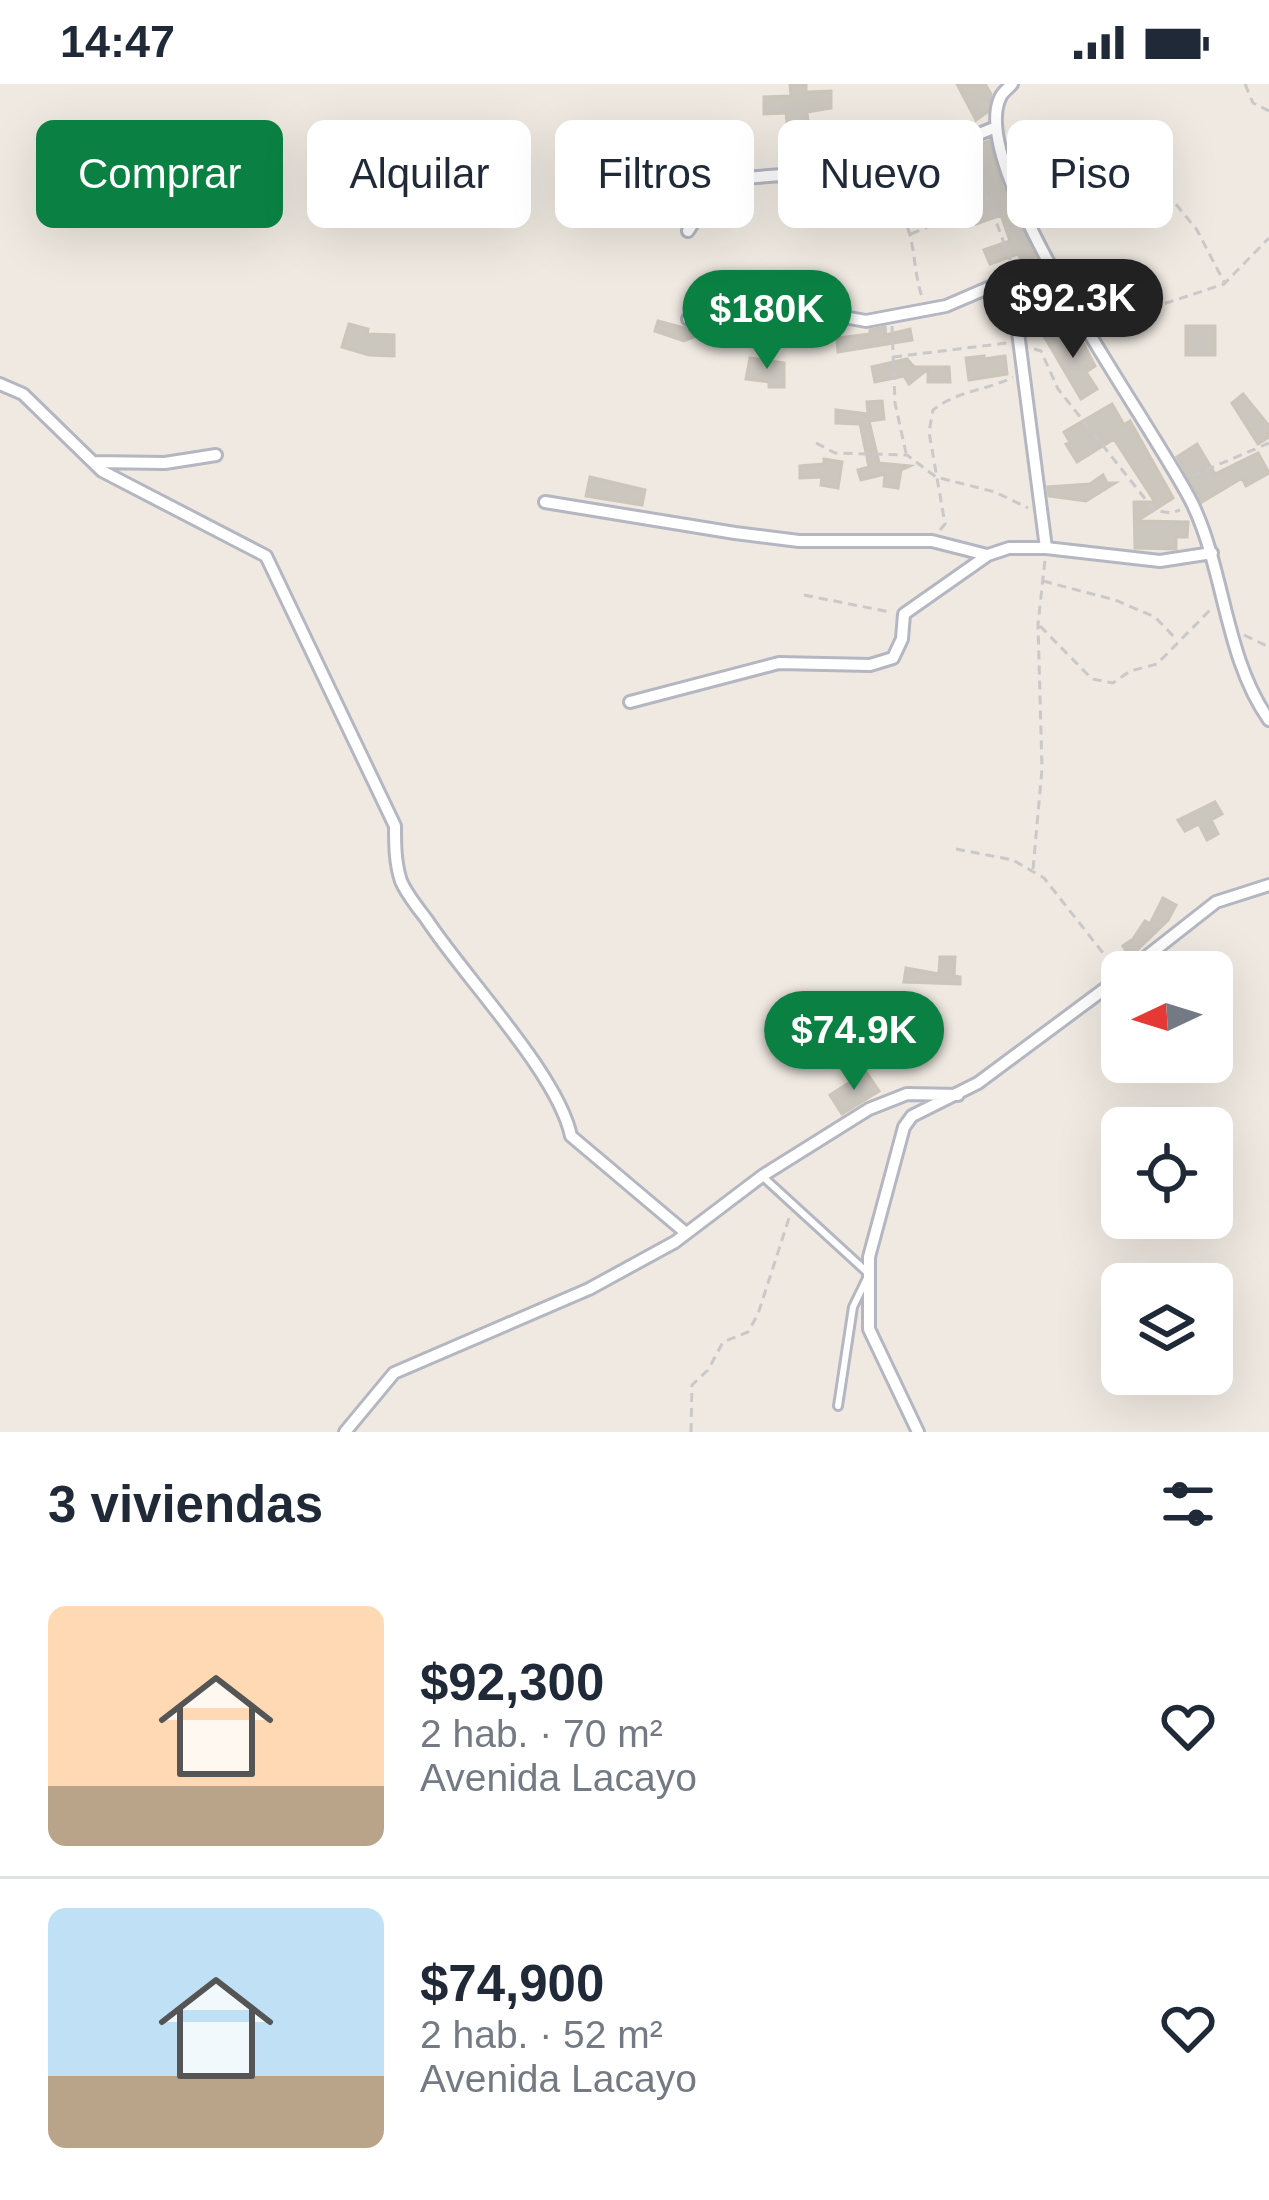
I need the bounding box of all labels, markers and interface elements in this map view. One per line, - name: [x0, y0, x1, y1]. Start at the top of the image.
- text: 14:47: [60, 16, 175, 67]
- chip: Comprar: [36, 120, 283, 228]
- chip: Alquilar: [307, 120, 531, 228]
- chip: Filtros: [555, 120, 754, 228]
- chip: Nuevo: [778, 120, 983, 228]
- chip: Piso: [1007, 120, 1173, 228]
- pin: $92.3K: [975, 259, 1171, 361]
- pin: $180K: [683, 270, 851, 372]
- text: $92.3K: [1010, 276, 1136, 319]
- text: $180K: [710, 287, 824, 330]
- north arrow: [1101, 951, 1233, 1083]
- map controls: [1101, 951, 1233, 1395]
- pin: $74.9K: [756, 991, 952, 1093]
- text: $74.9K: [791, 1008, 917, 1051]
- button: locate: [1101, 1107, 1233, 1239]
- button: layers: [1101, 1263, 1233, 1395]
- icon: filters: [1155, 1471, 1221, 1537]
- text: 3 viviendas: [48, 1476, 323, 1533]
- icon: home: [144, 1654, 288, 1798]
- text: $92,300: [420, 1654, 604, 1711]
- icon: heart: [1155, 1693, 1221, 1759]
- text: 2 hab. · 70 m²: [420, 1712, 663, 1755]
- text: Avenida Lacayo: [420, 1756, 697, 1799]
- text: $74,900: [420, 1955, 604, 2012]
- icon: home: [144, 1956, 288, 2100]
- icon: heart: [1155, 1995, 1221, 2061]
- text: 2 hab. · 52 m²: [420, 2013, 663, 2056]
- text: Avenida Lacayo: [420, 2057, 697, 2100]

